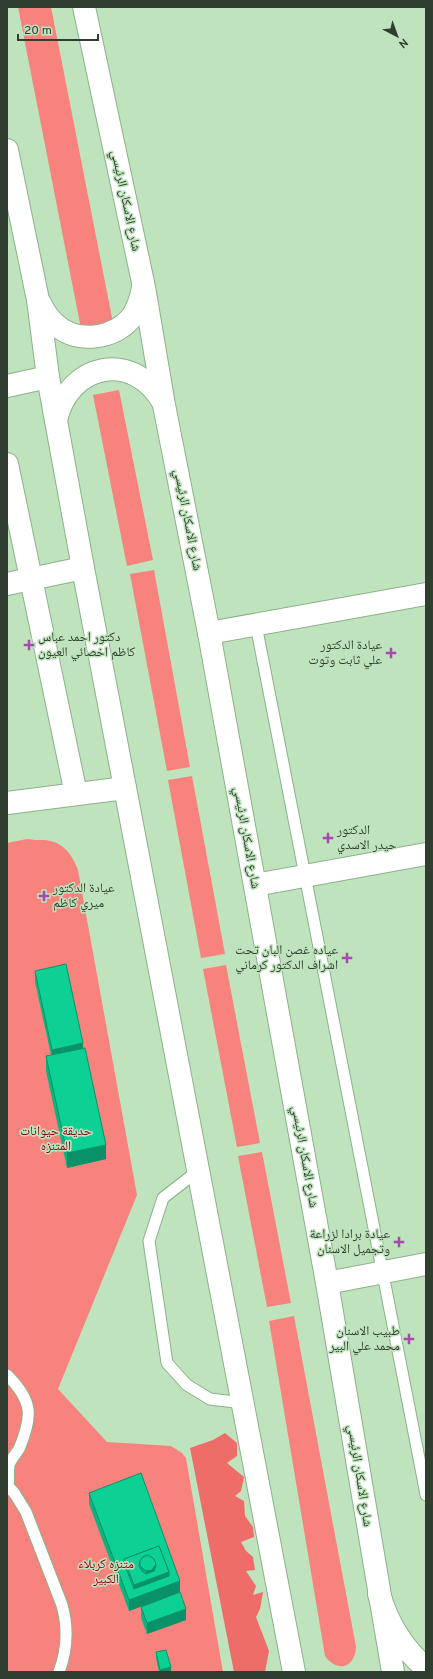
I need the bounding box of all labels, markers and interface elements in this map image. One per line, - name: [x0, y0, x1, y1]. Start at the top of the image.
- scale bar: [18, 16, 98, 42]
- north arrow: [377, 16, 417, 56]
- text: 20 m: [24, 23, 52, 39]
- text: N: [395, 35, 410, 51]
- street label: شارع الاسكان الرئيسي: [105, 149, 144, 253]
- street label: شارع الاسكان الرئيسي: [168, 468, 205, 572]
- place label: دكتور احمد عباس كاظم اخصائي العيون: [38, 630, 136, 662]
- place label: عيادة الدكتور علي ثابت وتوت: [309, 638, 382, 670]
- marker: دكتور احمد عباس كاظم اخصائي العيون: [23, 639, 35, 651]
- marker: عيادة الدكتور علي ثابت وتوت: [385, 647, 397, 659]
- street label: شارع الاسكان الرئيسي: [228, 786, 263, 890]
- place label: الدكتور حيدر الاسدي: [336, 823, 397, 855]
- marker: الدكتور حيدر الاسدي: [322, 832, 334, 844]
- place label: عيادة الدكتور ميري كاظم: [52, 881, 115, 913]
- marker: عيادة الدكتور ميري كاظم: [38, 890, 50, 902]
- place label: عياده غصن البان تحت اشراف الدكتور كرماني: [235, 943, 338, 975]
- marker: عياده غصن البان تحت اشراف الدكتور كرماني: [341, 952, 353, 964]
- street label: شارع الاسكان الرئيسي: [286, 1105, 321, 1209]
- park label: حديقة حيوانات المتنزه: [20, 1124, 92, 1155]
- place label: عيادة برادا لزراعة وتجميل الاسنان: [310, 1227, 390, 1258]
- marker: عيادة برادا لزراعة وتجميل الاسنان: [393, 1236, 405, 1248]
- place label: طبيب الاسنان محمد علي البير: [329, 1324, 400, 1356]
- marker: طبيب الاسنان محمد علي البير: [403, 1333, 415, 1345]
- street label: شارع الاسكان الرئيسي: [342, 1424, 375, 1528]
- park label: متنزه كربلاء الكبير: [78, 1557, 134, 1588]

